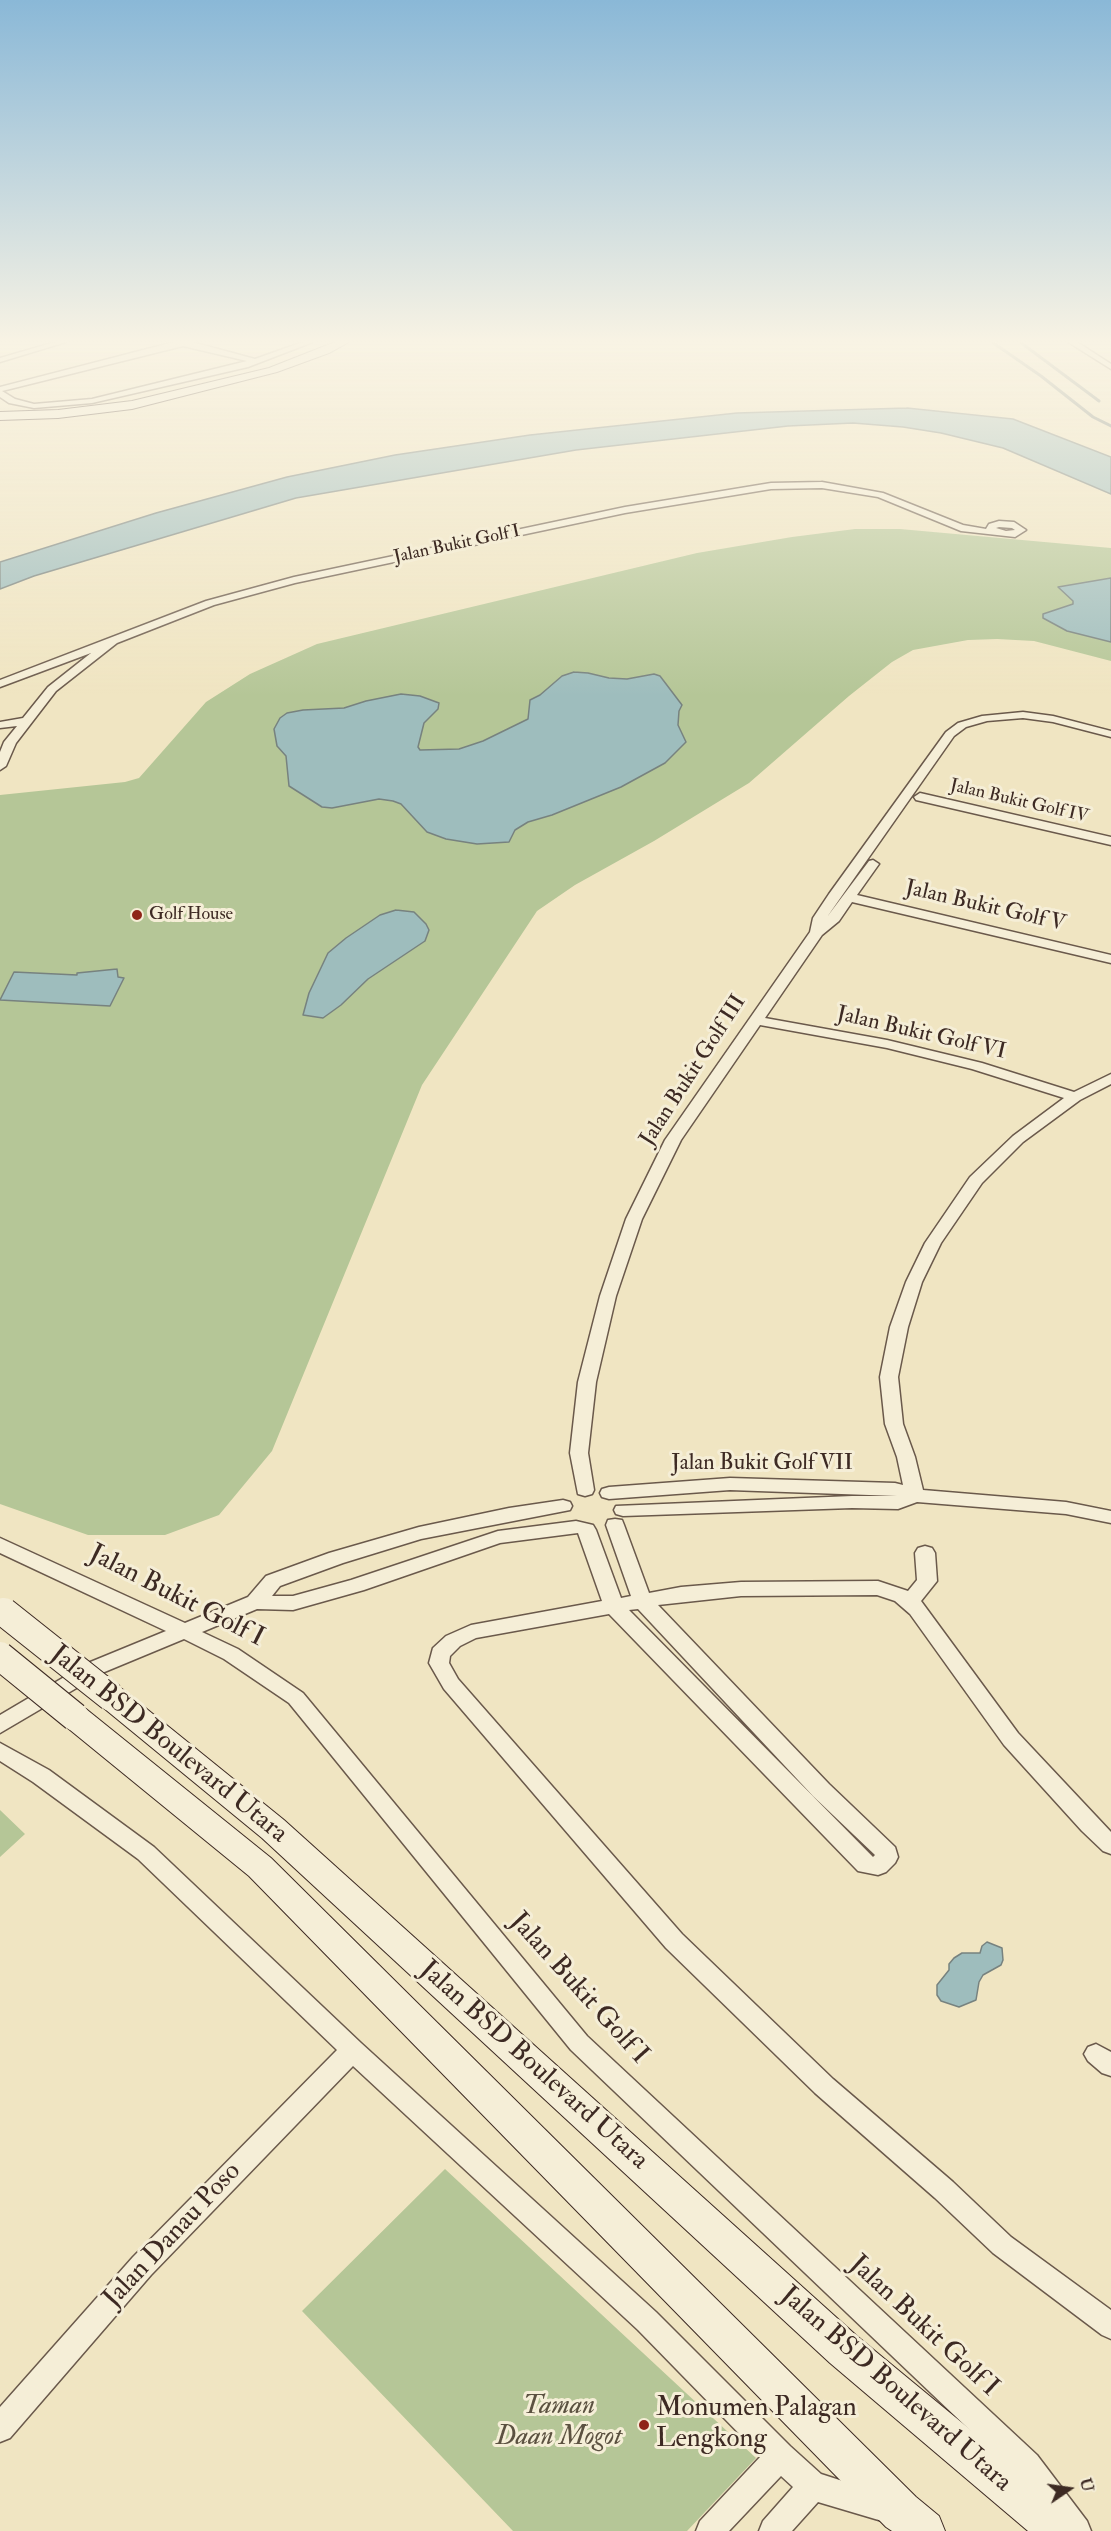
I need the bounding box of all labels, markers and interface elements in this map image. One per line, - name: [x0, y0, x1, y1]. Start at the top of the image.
- street label: Jalan Bukit Golf I: [392, 521, 522, 569]
- street label: Jalan Bukit Golf IV: [948, 776, 1090, 828]
- street label: Jalan Bukit Golf V: [902, 876, 1068, 938]
- place label: Golf House: [149, 904, 233, 926]
- marker: Golf House: [130, 908, 144, 922]
- street label: Jalan Bukit Golf III: [635, 990, 753, 1152]
- street label: Jalan Bukit Golf VI: [834, 1002, 1008, 1066]
- street label: Jalan Bukit Golf VII: [671, 1451, 853, 1477]
- street label: Jalan Bukit Golf I: [83, 1539, 269, 1655]
- street label: Jalan BSD Boulevard Utara: [42, 1639, 294, 1851]
- street label: Jalan Bukit Golf I: [501, 1906, 655, 2072]
- street label: Jalan BSD Boulevard Utara: [412, 1955, 654, 2177]
- street label: Jalan Danau Poso: [97, 2157, 249, 2315]
- street label: Jalan Bukit Golf I: [841, 2249, 1005, 2405]
- street label: Jalan BSD Boulevard Utara: [772, 2280, 1018, 2500]
- park label: Taman Daan Mogot: [496, 2391, 622, 2454]
- place label: Monumen Palagan Lengkong: [656, 2393, 857, 2456]
- marker: Monumen Palagan Lengkong: [637, 2418, 651, 2432]
- north arrow: [1039, 2459, 1099, 2519]
- text: U: [1075, 2476, 1098, 2494]

